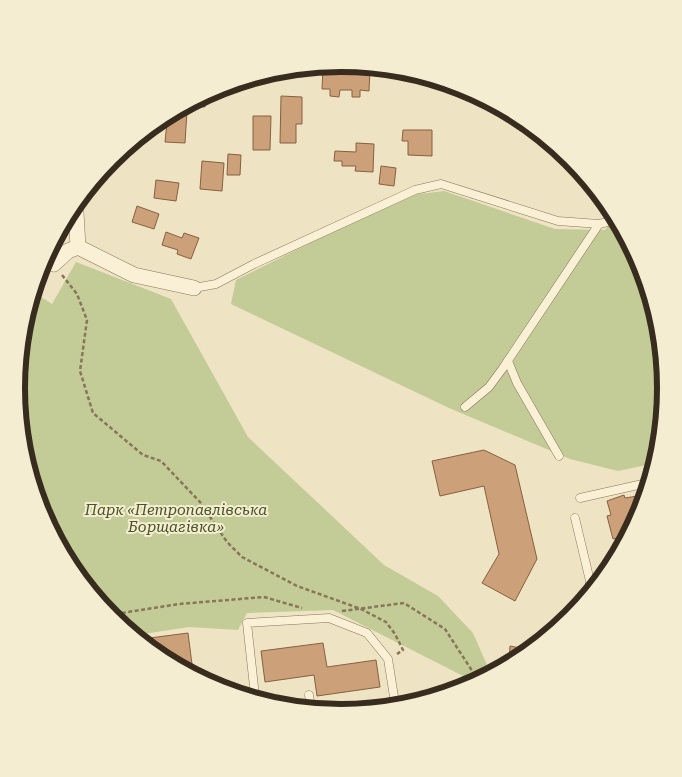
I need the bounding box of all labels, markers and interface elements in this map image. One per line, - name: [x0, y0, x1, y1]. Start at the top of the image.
- park label: Парк «Петропавлівська Борщагівка»: [84, 501, 267, 536]

